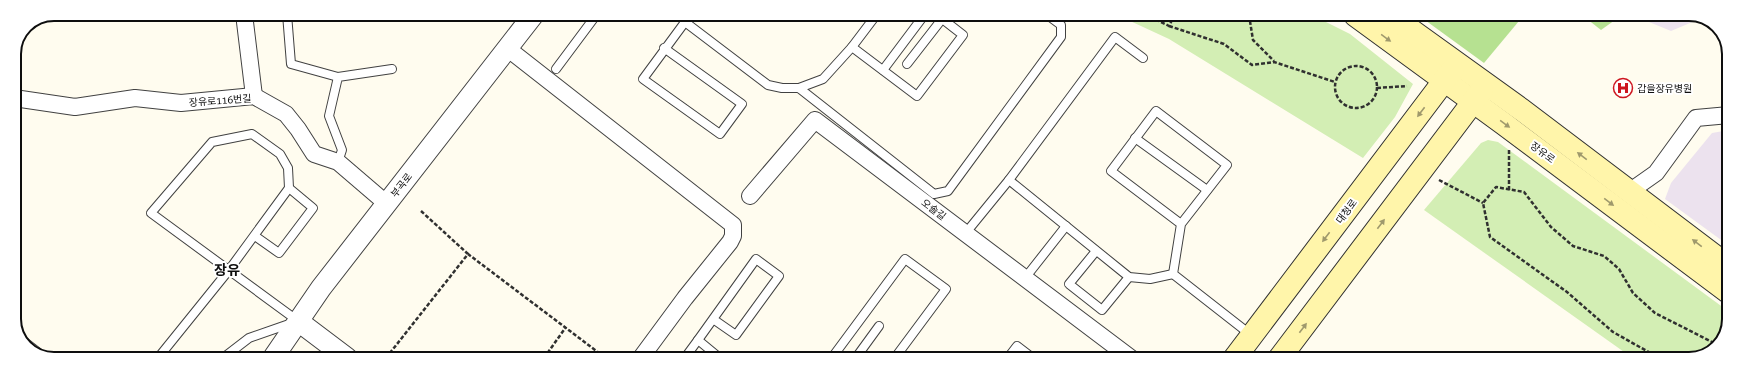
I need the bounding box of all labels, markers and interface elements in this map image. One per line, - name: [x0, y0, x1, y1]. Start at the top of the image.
- one-way arrow: [1381, 33, 1392, 42]
- hospital icon: 갑을장유병원: [1612, 77, 1634, 99]
- place label: 갑을장유병원: [1637, 83, 1692, 94]
- street label: 장유로116번길: [188, 93, 252, 108]
- one-way arrow: [1417, 106, 1426, 117]
- one-way arrow: [1500, 120, 1510, 128]
- street label: 장유로: [1528, 140, 1557, 165]
- one-way arrow: [1577, 152, 1588, 160]
- street label: 부곡로: [389, 171, 414, 200]
- street label: 오솔길: [919, 197, 948, 222]
- street label: 대청로: [1334, 197, 1359, 226]
- one-way arrow: [1604, 198, 1614, 206]
- one-way arrow: [1377, 219, 1386, 230]
- one-way arrow: [1322, 232, 1330, 243]
- one-way arrow: [1692, 239, 1703, 247]
- district label: 장유: [214, 262, 240, 278]
- one-way arrow: [1299, 322, 1307, 333]

